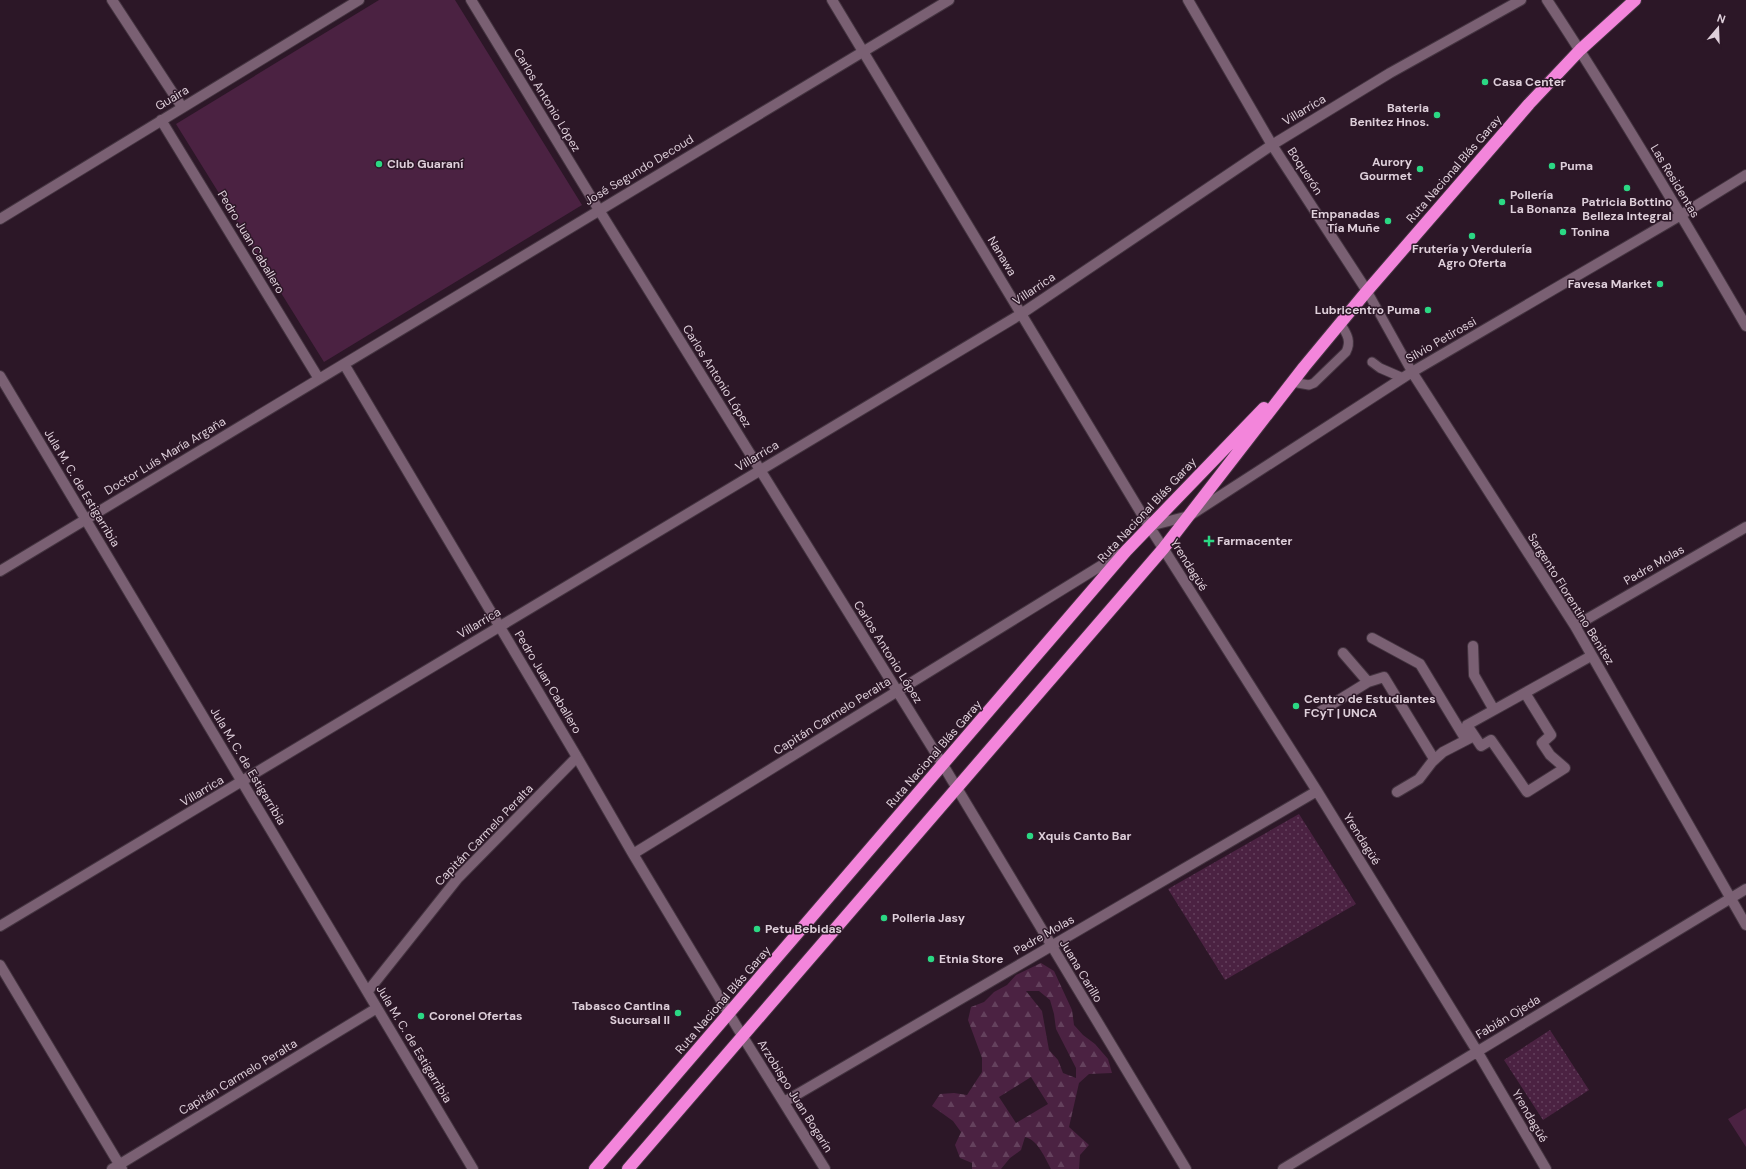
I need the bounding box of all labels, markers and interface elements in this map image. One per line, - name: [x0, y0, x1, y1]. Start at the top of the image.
- north arrow: [1698, 8, 1738, 48]
- text: N: [1715, 11, 1727, 26]
- street label: Carlos Antonio López: [510, 45, 584, 155]
- place label: Casa Center: [1493, 74, 1566, 90]
- marker: Casa Center: [1480, 77, 1490, 87]
- street label: Guaira: [152, 82, 192, 114]
- street label: Villarrica: [1279, 91, 1329, 129]
- place label: Bateria Benitez Hnos.: [1350, 100, 1429, 130]
- marker: Bateria Benitez Hnos.: [1432, 110, 1442, 120]
- street label: Ruta Nacional Blás Garay: [1403, 111, 1506, 226]
- street label: José Segundo Decoud: [581, 131, 697, 209]
- street label: Las Residentas: [1647, 141, 1703, 221]
- street label: Boquerón: [1284, 144, 1326, 198]
- place label: Aurory Gourmet: [1359, 154, 1413, 184]
- place label: Club Guaraní: [387, 156, 464, 172]
- place label: Puma: [1560, 158, 1593, 174]
- marker: Club Guaraní: [374, 159, 384, 169]
- marker: Puma: [1547, 161, 1557, 171]
- marker: Aurory Gourmet: [1415, 164, 1425, 174]
- marker: Patricia Bottino Belleza Integral: [1622, 183, 1632, 193]
- street label: Pedro Juan Caballero: [214, 187, 288, 297]
- place label: Pollería La Bonanza: [1510, 187, 1576, 217]
- place label: Patricia Bottino Belleza Integral: [1582, 194, 1672, 224]
- marker: Pollería La Bonanza: [1497, 197, 1507, 207]
- place label: Empanadas Tía Muñe: [1311, 206, 1380, 236]
- marker: Empanadas Tía Muñe: [1383, 216, 1393, 226]
- place label: Tonina: [1571, 224, 1610, 240]
- marker: Tonina: [1558, 227, 1568, 237]
- marker: Frutería y Verdulería Agro Oferta: [1467, 231, 1477, 241]
- street label: Nanawa: [984, 233, 1020, 279]
- place label: Frutería y Verdulería Agro Oferta: [1412, 241, 1532, 271]
- street label: Villarrica: [1010, 269, 1058, 309]
- place label: Favesa Market: [1568, 276, 1652, 292]
- marker: Favesa Market: [1655, 279, 1665, 289]
- place label: Lubricentro Puma: [1315, 302, 1420, 318]
- marker: Lubricentro Puma: [1423, 305, 1433, 315]
- street label: Silvio Petirossi: [1403, 313, 1479, 367]
- street label: Carlos Antonio López: [679, 322, 755, 430]
- street label: Doctor Luís María Argaña: [101, 413, 229, 499]
- street label: Jula M. C. de Estigarribia: [40, 426, 124, 550]
- street label: Villarrica: [732, 437, 782, 475]
- street label: Ruta Nacional Blás Garay: [1094, 454, 1200, 566]
- street label: Sargento Florentino Benitez: [1524, 530, 1618, 668]
- place label: Farmacenter: [1217, 533, 1293, 549]
- street label: Yrendagüé: [1167, 536, 1211, 594]
- marker: Farmacenter: [1204, 536, 1214, 546]
- street label: Padre Molas: [1621, 541, 1687, 589]
- street label: Carlos Antonio López: [850, 598, 926, 706]
- street label: Villarrica: [454, 604, 504, 642]
- street label: Pedro Juan Caballero: [511, 627, 585, 737]
- street label: Capitán Carmelo Peralta: [770, 673, 894, 759]
- place label: Centro de Estudiantes FCyT | UNCA: [1304, 691, 1436, 721]
- street label: Ruta Nacional Blás Garay: [883, 696, 986, 811]
- marker: Centro de Estudiantes FCyT | UNCA: [1291, 701, 1301, 711]
- street label: Jula M. C. de Estigarribia: [206, 704, 290, 828]
- street label: Villarrica: [177, 772, 227, 810]
- street label: Capitán Carmelo Peralta: [431, 781, 537, 889]
- street label: Yrendagüé: [1340, 810, 1384, 868]
- place label: Xquis Canto Bar: [1038, 828, 1132, 844]
- marker: Xquis Canto Bar: [1025, 831, 1035, 841]
- place label: Polleria Jasy: [892, 910, 966, 926]
- street label: Padre Molas: [1011, 911, 1077, 959]
- marker: Polleria Jasy: [879, 913, 889, 923]
- place label: Petu Bebidas: [765, 921, 842, 937]
- marker: Petu Bebidas: [752, 924, 762, 934]
- street label: Juana Carillo: [1056, 936, 1106, 1006]
- street label: Ruta Nacional Blás Garay: [672, 942, 775, 1057]
- place label: Etnia Store: [939, 951, 1003, 967]
- marker: Etnia Store: [926, 954, 936, 964]
- street label: Jula M. C. de Estigarribia: [372, 982, 456, 1106]
- street label: Fabián Ojeda: [1473, 991, 1543, 1043]
- place label: Tabasco Cantina Sucursal II: [572, 998, 670, 1028]
- place label: Coronel Ofertas: [429, 1008, 522, 1024]
- marker: Tabasco Cantina Sucursal II: [673, 1008, 683, 1018]
- marker: Coronel Ofertas: [416, 1011, 426, 1021]
- street label: Capitán Carmelo Peralta: [176, 1035, 300, 1119]
- street label: Arzobispo Juan Bogarín: [754, 1037, 836, 1155]
- street label: Yrendagüé: [1508, 1087, 1552, 1146]

